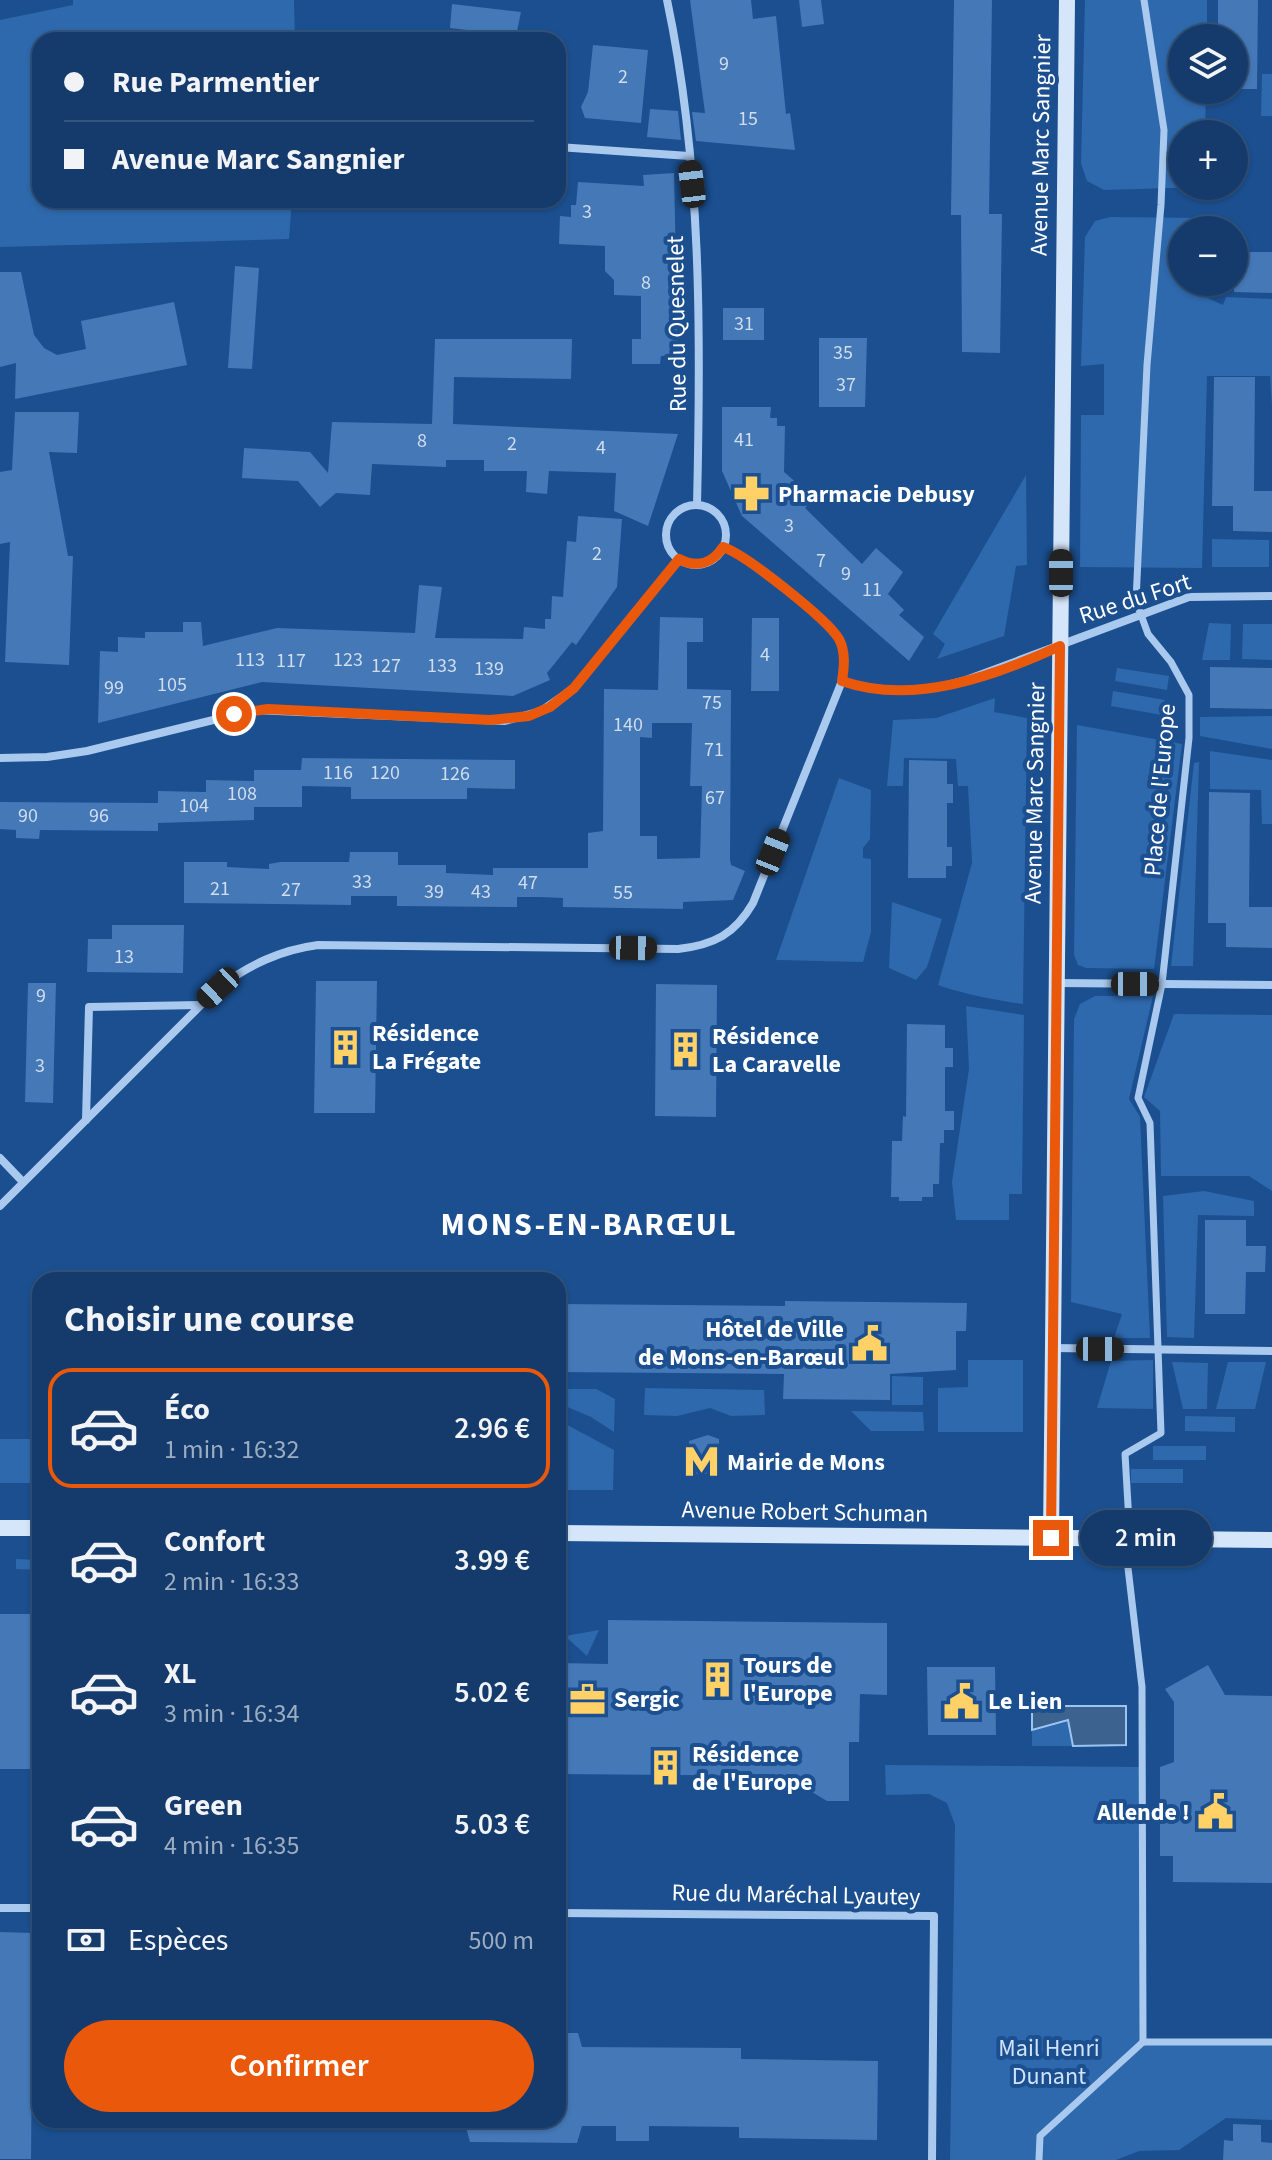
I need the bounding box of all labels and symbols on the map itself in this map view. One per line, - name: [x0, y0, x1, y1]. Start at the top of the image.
- street label: Avenue Marc Sangnier: [1022, 33, 1060, 256]
- house number: 9: [719, 50, 729, 78]
- house number: 2: [618, 63, 628, 91]
- house number: 15: [738, 105, 758, 133]
- car: [677, 159, 707, 209]
- house number: 3: [582, 198, 592, 226]
- street label: Rue du Quesnelet: [658, 235, 696, 413]
- house number: 8: [641, 269, 651, 297]
- house number: 31: [734, 310, 754, 338]
- house number: 35: [833, 339, 853, 367]
- house number: 37: [836, 371, 856, 399]
- house number: 41: [734, 426, 754, 454]
- house number: 8: [417, 427, 427, 455]
- house number: 2: [507, 430, 517, 458]
- house number: 4: [596, 434, 606, 462]
- pharmacy icon: Pharmacie Debusy: [733, 475, 771, 513]
- place label: Pharmacie Debusy: [778, 477, 975, 512]
- house number: 3: [784, 512, 794, 540]
- house number: 2: [592, 540, 602, 568]
- house number: 7: [816, 547, 826, 575]
- car: [1049, 549, 1073, 597]
- house number: 9: [841, 560, 851, 588]
- street label: Rue du Fort: [1075, 564, 1195, 634]
- house number: 11: [862, 576, 882, 604]
- house number: 4: [760, 641, 770, 669]
- house number: 113: [235, 646, 265, 674]
- house number: 123: [333, 646, 363, 674]
- house number: 117: [276, 647, 306, 675]
- house number: 127: [371, 652, 401, 680]
- house number: 133: [427, 652, 457, 680]
- house number: 139: [474, 655, 504, 683]
- house number: 105: [157, 671, 187, 699]
- house number: 99: [104, 674, 124, 702]
- street label: Avenue Marc Sangnier: [1016, 681, 1054, 904]
- house number: 75: [702, 689, 722, 717]
- route start: [216, 696, 252, 732]
- street label: Place de l'Europe: [1135, 702, 1185, 878]
- house number: 140: [613, 711, 643, 739]
- house number: 71: [704, 736, 724, 764]
- house number: 116: [323, 759, 353, 787]
- house number: 120: [370, 759, 400, 787]
- house number: 126: [440, 760, 470, 788]
- house number: 108: [227, 780, 257, 808]
- house number: 67: [705, 784, 725, 812]
- house number: 104: [179, 792, 209, 820]
- house number: 90: [18, 802, 38, 830]
- house number: 96: [89, 802, 109, 830]
- car: [753, 825, 793, 879]
- house number: 33: [352, 868, 372, 896]
- house number: 47: [518, 869, 538, 897]
- house number: 21: [210, 875, 230, 903]
- house number: 27: [281, 876, 301, 904]
- house number: 39: [424, 878, 444, 906]
- house number: 43: [471, 878, 491, 906]
- house number: 55: [613, 879, 633, 907]
- car: [609, 936, 657, 960]
- house number: 13: [114, 943, 134, 971]
- car: [192, 963, 244, 1013]
- car: [1111, 972, 1159, 996]
- house number: 9: [36, 982, 46, 1010]
- place label: Résidence La Frégate: [372, 1016, 481, 1079]
- place label: Résidence La Caravelle: [712, 1019, 841, 1082]
- building icon: Résidence La Frégate: [327, 1028, 365, 1066]
- building icon: Résidence La Caravelle: [667, 1031, 705, 1069]
- house number: 3: [35, 1052, 45, 1080]
- district label: MONS-EN-BARŒUL: [440, 1202, 738, 1248]
- place label: Hôtel de Ville de Mons-en-Barœul: [638, 1312, 844, 1375]
- public building icon: Hôtel de Ville de Mons-en-Barœul: [851, 1324, 889, 1362]
- car: [1076, 1337, 1124, 1361]
- metro station icon: Mairie de Mons: [682, 1443, 720, 1481]
- place label: Mairie de Mons: [727, 1445, 885, 1480]
- street label: Avenue Robert Schuman: [681, 1492, 929, 1532]
- callout: 2 min: [1079, 1510, 1211, 1566]
- route end: [1033, 1520, 1069, 1556]
- place label: Tours de l'Europe: [743, 1648, 833, 1711]
- building icon: Tours de l'Europe: [698, 1660, 736, 1698]
- office icon: Sergic: [569, 1680, 607, 1718]
- place label: Sergic: [614, 1682, 680, 1717]
- public building icon: Le Lien: [943, 1682, 981, 1720]
- place label: Le Lien: [988, 1684, 1063, 1719]
- place label: Résidence de l'Europe: [692, 1737, 813, 1800]
- building icon: Résidence de l'Europe: [647, 1749, 685, 1787]
- public building icon: Allende !: [1197, 1793, 1235, 1831]
- place label: Allende !: [1096, 1795, 1190, 1830]
- street label: Rue du Maréchal Lyautey: [671, 1875, 921, 1915]
- park label: Mail Henri Dunant: [998, 2031, 1100, 2094]

